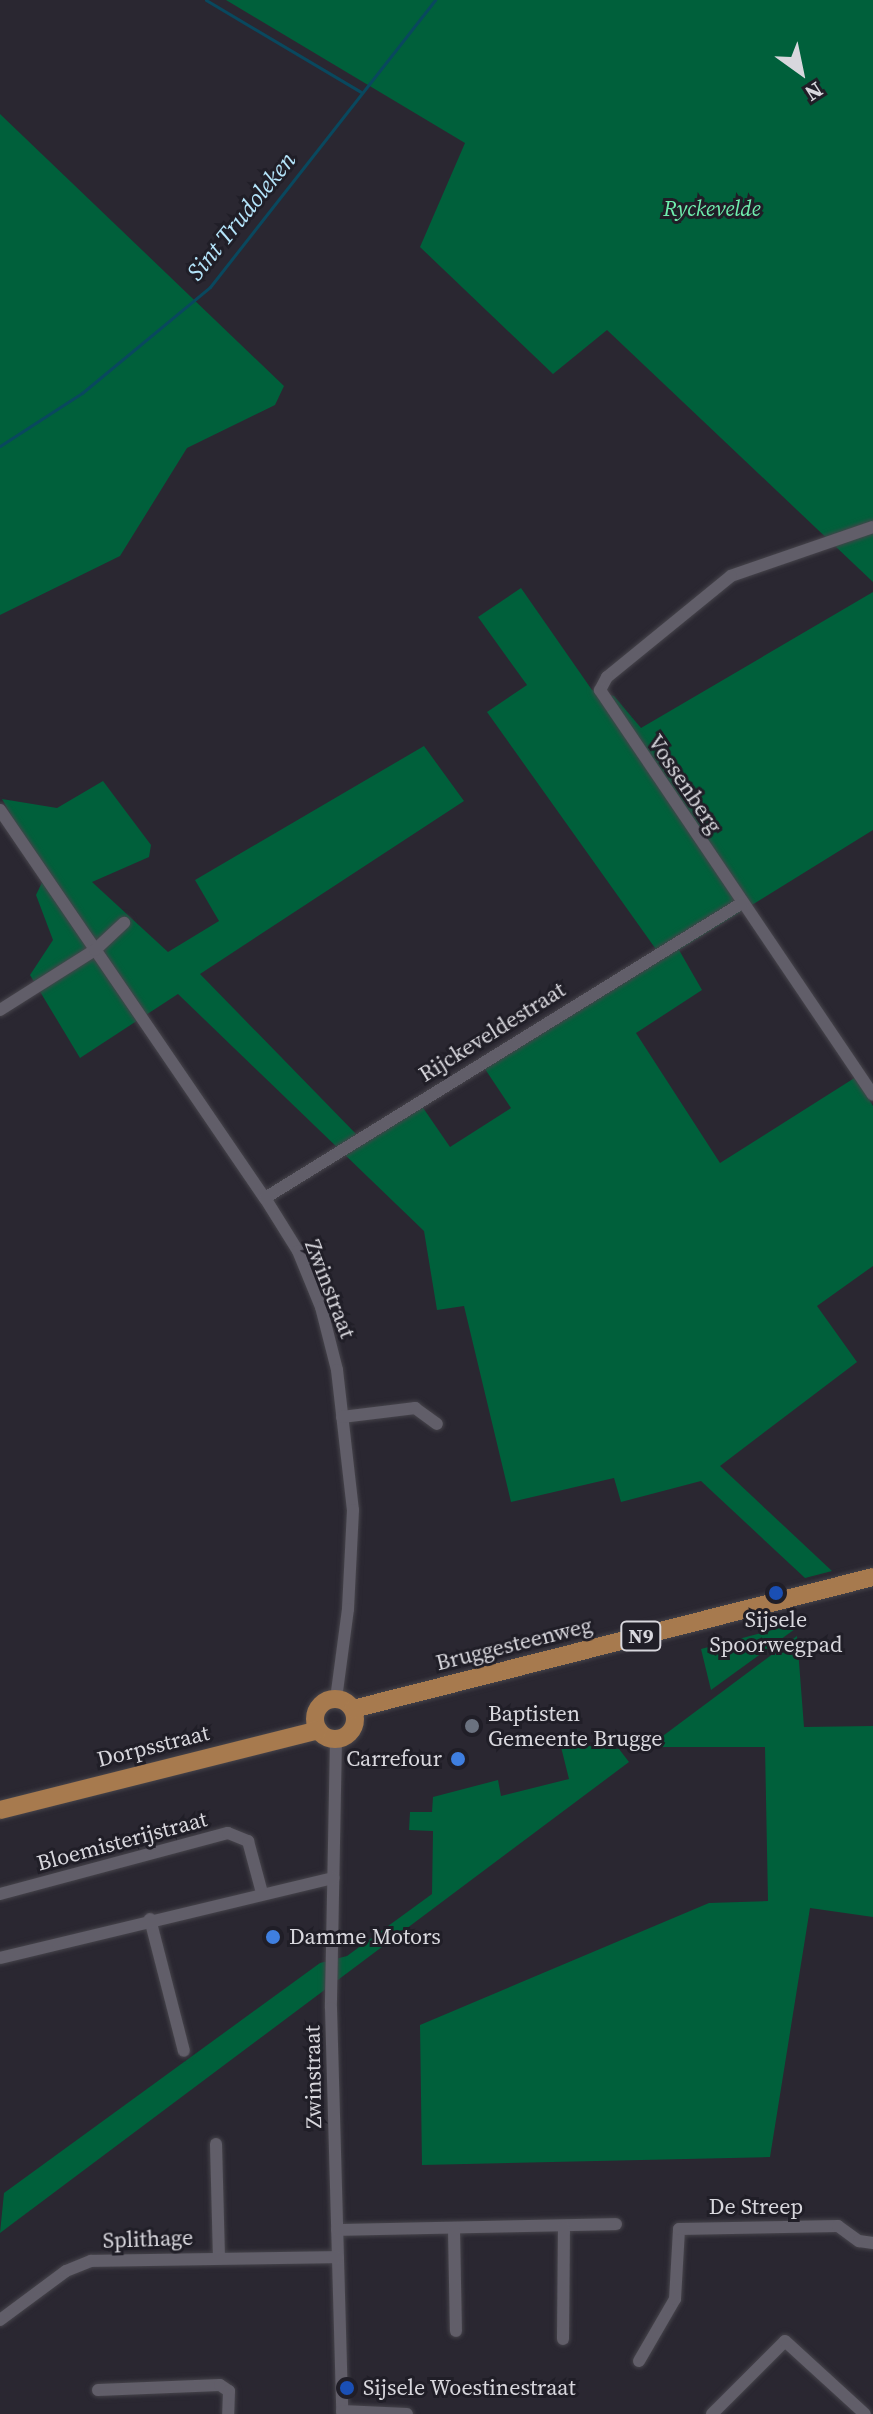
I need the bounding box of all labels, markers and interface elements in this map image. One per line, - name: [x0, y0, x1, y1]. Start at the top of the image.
- north arrow: [761, 32, 841, 112]
- text: N: [799, 75, 829, 109]
- water label: Sint Trudoleken: [181, 146, 301, 286]
- park label: Ryckevelde: [663, 196, 761, 222]
- street label: Vossenberg: [642, 730, 728, 838]
- street label: Rijckeveldestraat: [414, 976, 570, 1088]
- street label: Zwinstraat: [299, 1236, 361, 1342]
- marker: Sijsele Spoorwegpad: [767, 1584, 785, 1602]
- place label: Sijsele Spoorwegpad: [709, 1606, 843, 1658]
- street label: Bruggesteenweg: [433, 1612, 595, 1676]
- road number: N9: [619, 1620, 663, 1652]
- place label: Baptisten Gemeente Brugge: [488, 1700, 663, 1752]
- marker: Baptisten Gemeente Brugge: [463, 1717, 481, 1735]
- street label: Dorpsstraat: [94, 1719, 212, 1773]
- place label: Carrefour: [346, 1746, 442, 1772]
- marker: Carrefour: [449, 1750, 467, 1768]
- street label: Bloemisterijstraat: [34, 1806, 210, 1876]
- place label: Damme Motors: [289, 1924, 441, 1950]
- marker: Damme Motors: [264, 1928, 282, 1946]
- street label: Zwinstraat: [299, 2025, 327, 2129]
- street label: De Streep: [709, 2194, 803, 2220]
- street label: Splithage: [102, 2224, 194, 2254]
- place label: Sijsele Woestinestraat: [363, 2375, 576, 2401]
- marker: Sijsele Woestinestraat: [338, 2379, 356, 2397]

